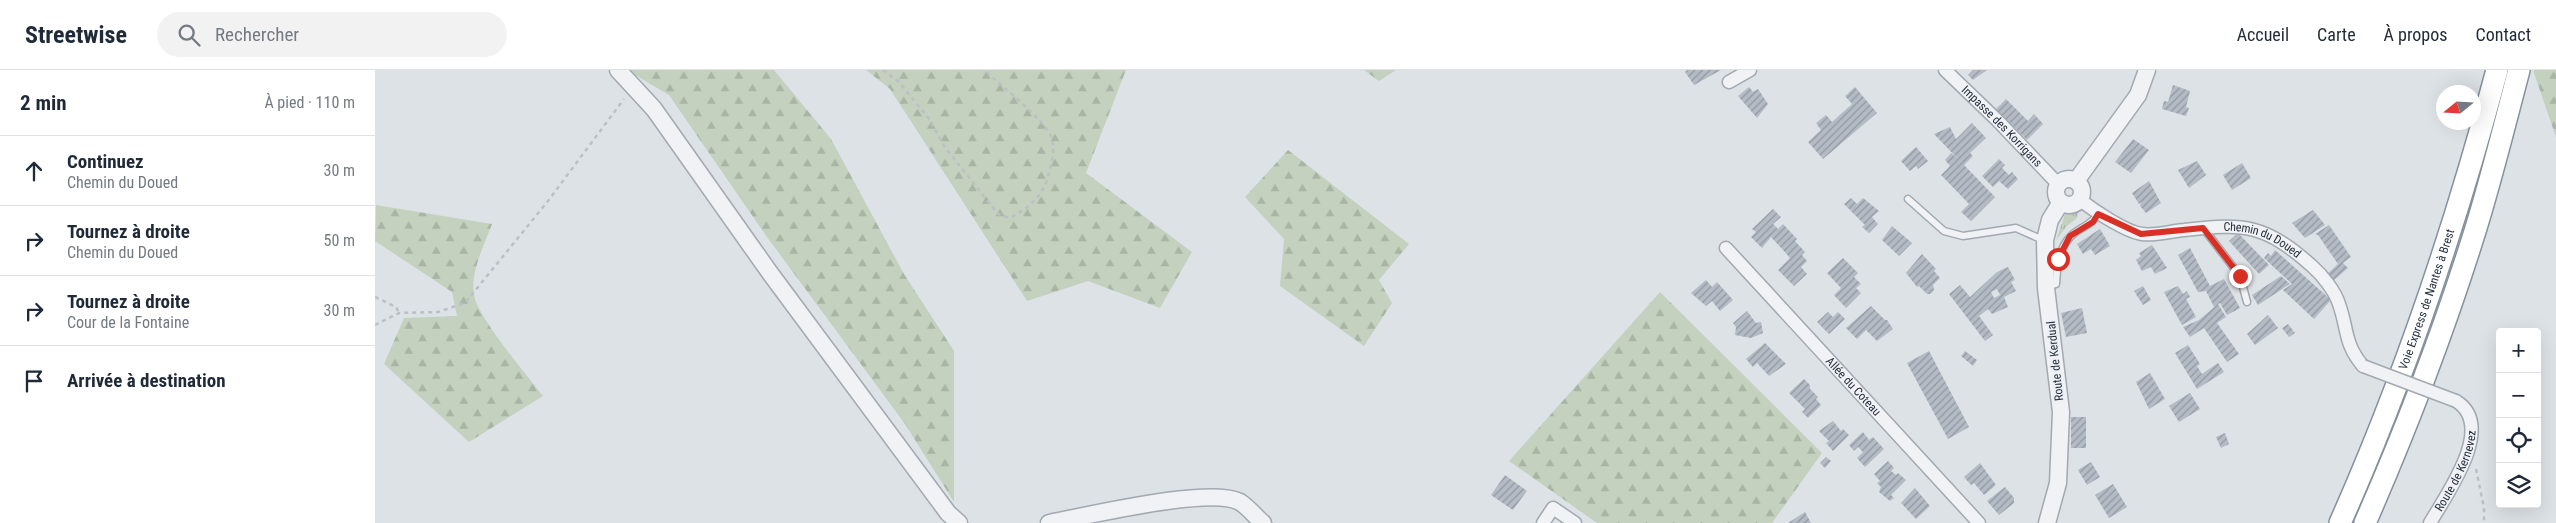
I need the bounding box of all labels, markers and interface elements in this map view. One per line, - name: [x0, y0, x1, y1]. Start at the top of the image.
- search box: [157, 12, 507, 57]
- text: Streetwise: [25, 21, 127, 49]
- icon: search: [175, 21, 203, 49]
- text: Rechercher: [215, 23, 299, 46]
- text: Accueil: [2237, 24, 2289, 45]
- text: Carte: [2317, 24, 2356, 45]
- text: À propos: [2384, 24, 2447, 45]
- text: Contact: [2475, 24, 2531, 45]
- street label: Impasse des Korrigans: [1959, 83, 2045, 170]
- north arrow: [2436, 85, 2481, 130]
- text: 2 min: [20, 91, 67, 115]
- text: À pied · 110 m: [264, 93, 355, 112]
- text: Continuez: [67, 150, 144, 173]
- icon: ahead: [20, 157, 48, 185]
- text: 30 m: [323, 161, 355, 180]
- text: Chemin du Doued: [67, 173, 178, 192]
- text: Tournez à droite: [67, 220, 190, 243]
- street label: Chemin du Doued: [2223, 220, 2304, 261]
- icon: right: [20, 227, 48, 255]
- street label: Voie Express de Nantes à Brest: [2396, 227, 2457, 372]
- text: 50 m: [323, 231, 355, 250]
- text: Chemin du Doued: [67, 243, 178, 262]
- route start: [2047, 248, 2070, 271]
- route end: [2229, 265, 2252, 288]
- text: Tournez à droite: [67, 290, 190, 313]
- icon: right: [20, 297, 48, 325]
- text: 30 m: [323, 301, 355, 320]
- text: Cour de la Fontaine: [67, 313, 189, 332]
- street label: Route de Kerdual: [2044, 320, 2066, 402]
- map controls: [2496, 328, 2541, 508]
- button: +: [2496, 328, 2541, 373]
- street label: Allée du Coteau: [1823, 354, 1884, 419]
- icon: arrive: [20, 367, 48, 395]
- text: Arrivée à destination: [67, 369, 226, 392]
- button: −: [2496, 373, 2541, 418]
- button: locate: [2496, 418, 2541, 463]
- street label: Route de Kernevez: [2432, 430, 2479, 514]
- button: layers: [2496, 463, 2541, 508]

